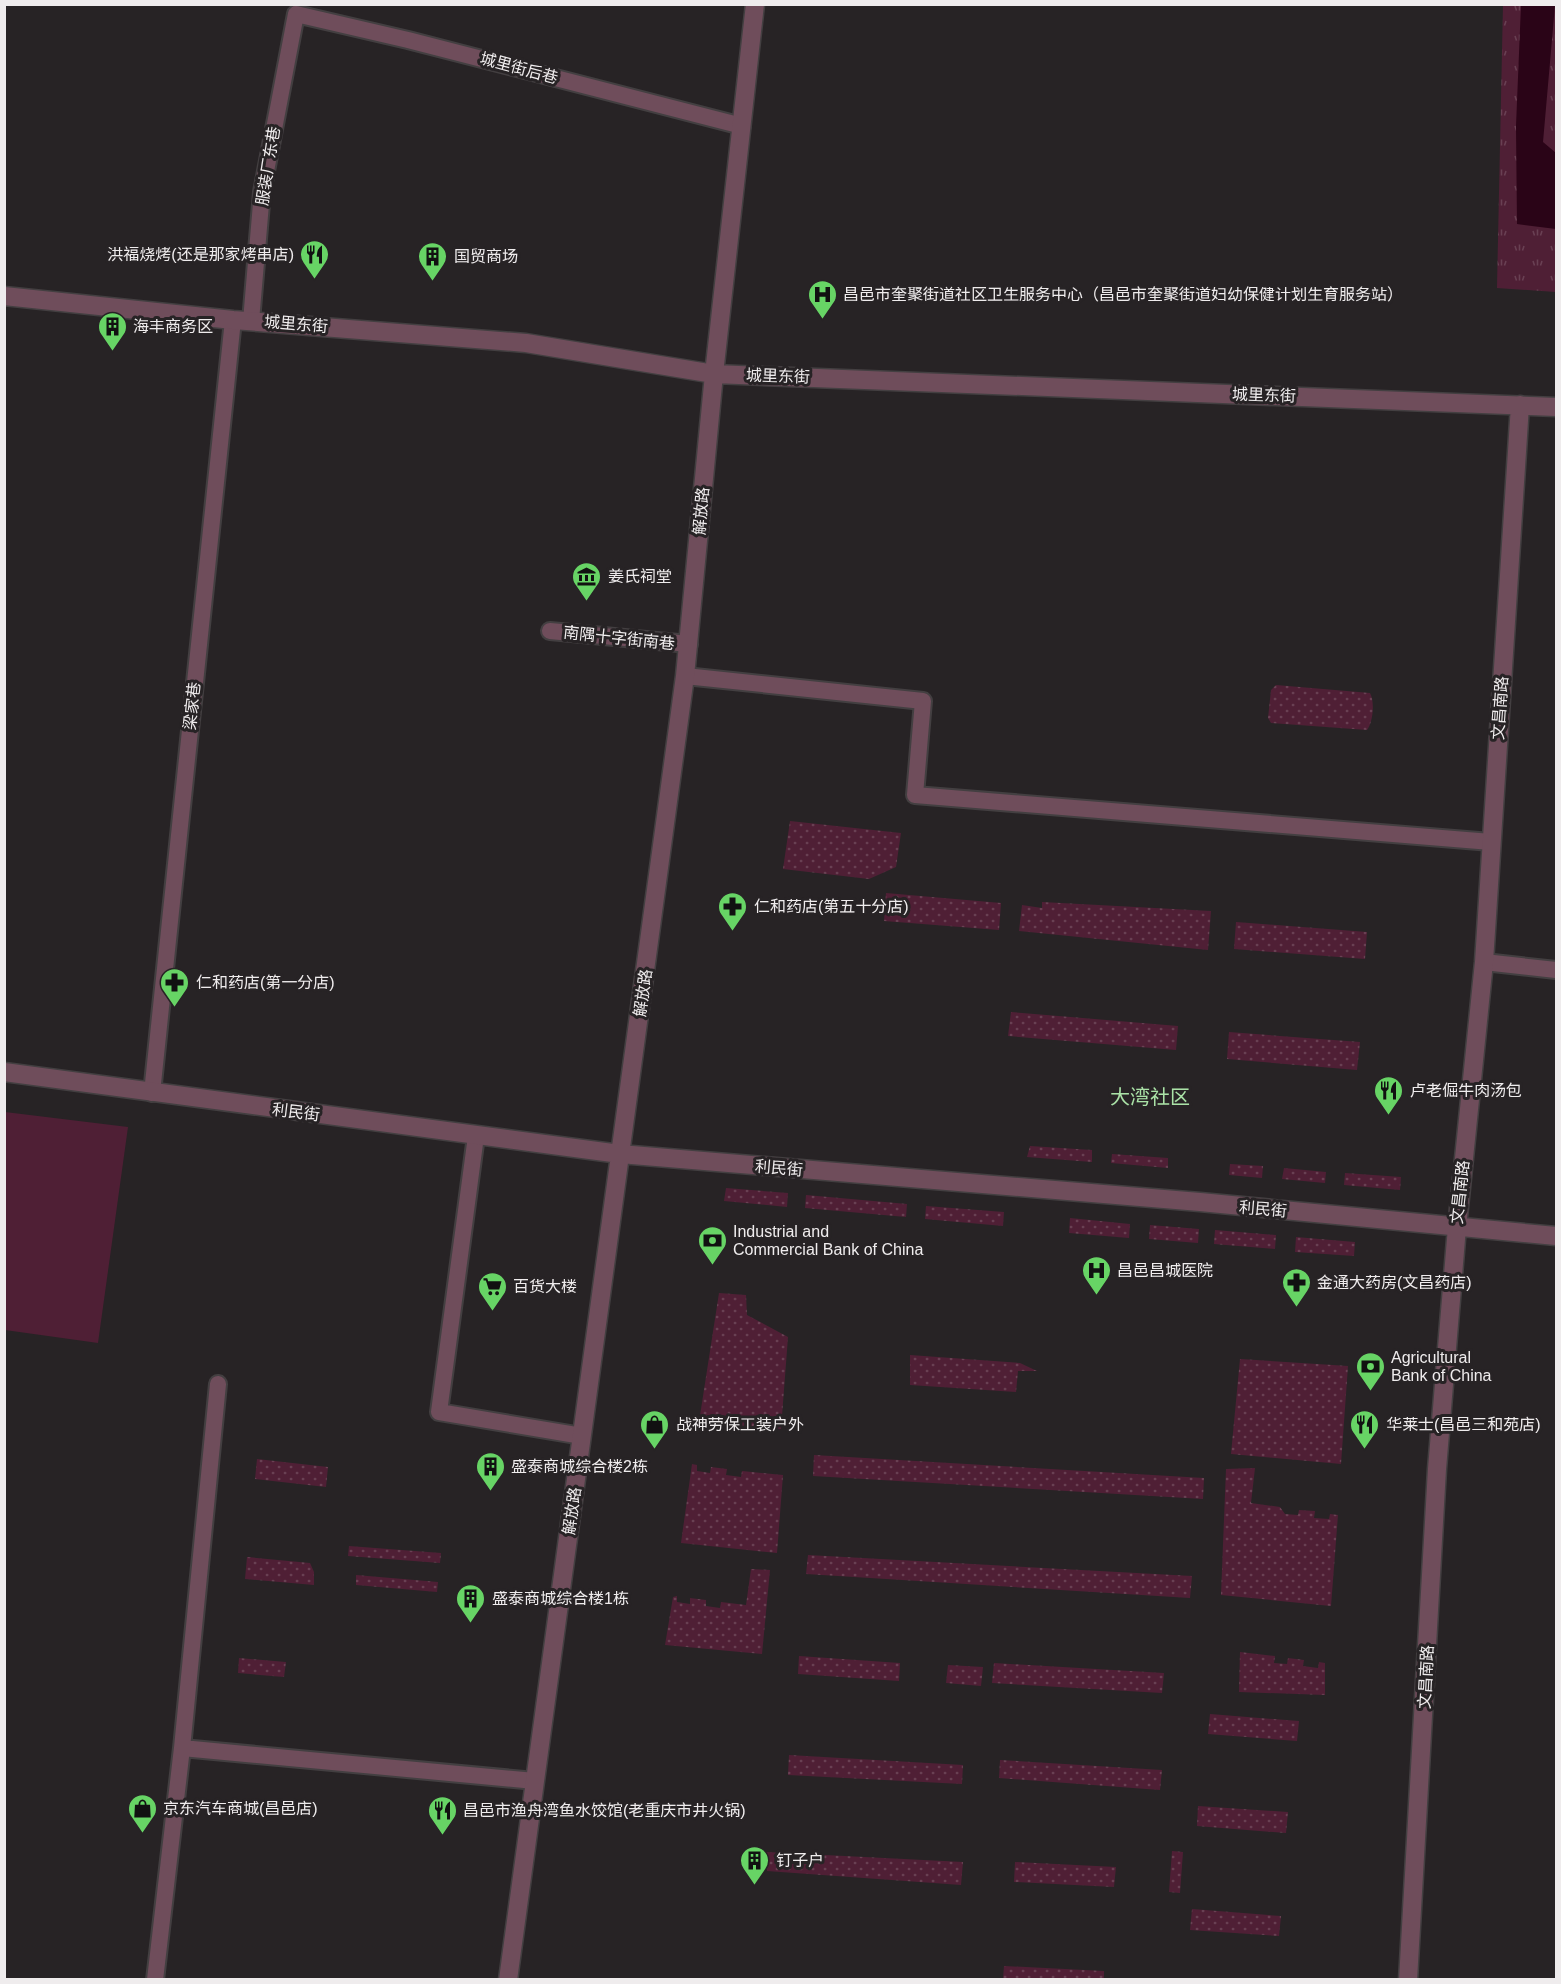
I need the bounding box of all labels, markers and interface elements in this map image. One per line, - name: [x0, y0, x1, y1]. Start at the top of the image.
- street label: 城里街后巷: [478, 49, 560, 87]
- street label: 服装厂东巷: [253, 125, 283, 207]
- restaurant icon: 洪福烧烤(还是那家烤串店): [299, 238, 331, 280]
- building icon: 国贸商场: [417, 240, 449, 282]
- place label: 洪福烧烤(还是那家烤串店): [107, 246, 294, 263]
- place label: 国贸商场: [454, 248, 518, 265]
- hospital icon: 昌邑市奎聚街道社区卫生服务中心（昌邑市奎聚街道妇幼保健计划生育服务站）: [806, 278, 838, 320]
- place label: 昌邑市奎聚街道社区卫生服务中心（昌邑市奎聚街道妇幼保健计划生育服务站）: [843, 286, 1403, 303]
- building icon: 海丰商务区: [96, 310, 128, 352]
- street label: 城里东街: [263, 313, 329, 335]
- place label: 海丰商务区: [133, 318, 213, 335]
- street label: 城里东街: [746, 366, 810, 386]
- street label: 城里东街: [1232, 385, 1296, 405]
- street label: 解放路: [690, 486, 712, 536]
- museum icon: 姜氏祠堂: [571, 560, 603, 602]
- place label: 姜氏祠堂: [608, 568, 672, 585]
- street label: 南隅十字街南巷: [562, 624, 676, 652]
- street label: 文昌南路: [1489, 675, 1511, 741]
- street label: 梁家巷: [181, 681, 203, 731]
- pharmacy icon: 仁和药店(第五十分店): [717, 890, 749, 932]
- place label: 仁和药店(第五十分店): [754, 898, 909, 915]
- pharmacy icon: 仁和药店(第一分店): [159, 966, 191, 1008]
- street label: 解放路: [631, 968, 655, 1018]
- place label: 仁和药店(第一分店): [196, 974, 335, 991]
- restaurant icon: 卢老倔牛肉汤包: [1373, 1074, 1405, 1116]
- place label: 卢老倔牛肉汤包: [1410, 1082, 1522, 1099]
- district label: 大湾社区: [1110, 1086, 1190, 1108]
- street label: 利民街: [271, 1101, 321, 1123]
- street label: 利民街: [754, 1157, 804, 1179]
- street label: 文昌南路: [1448, 1159, 1472, 1225]
- street label: 利民街: [1238, 1198, 1288, 1220]
- place label: Industrial and Commercial Bank of China: [733, 1223, 923, 1258]
- bank icon: Industrial and Commercial Bank of China: [696, 1224, 728, 1266]
- hospital icon: 昌邑昌城医院: [1080, 1254, 1112, 1296]
- place label: 昌邑昌城医院: [1117, 1262, 1213, 1279]
- pharmacy icon: 金通大药房(文昌药店): [1280, 1266, 1312, 1308]
- supermarket icon: 百货大楼: [476, 1270, 508, 1312]
- place label: 金通大药房(文昌药店): [1317, 1274, 1472, 1291]
- place label: 百货大楼: [513, 1278, 577, 1295]
- place label: Agricultural Bank of China: [1391, 1349, 1492, 1384]
- bank icon: Agricultural Bank of China: [1354, 1350, 1386, 1392]
- shop icon: 战神劳保工装户外: [639, 1408, 671, 1450]
- restaurant icon: 华莱士(昌邑三和苑店): [1349, 1408, 1381, 1450]
- place label: 战神劳保工装户外: [676, 1416, 804, 1433]
- place label: 华莱士(昌邑三和苑店): [1386, 1416, 1541, 1433]
- building icon: 盛泰商城综合楼2栋: [474, 1450, 506, 1492]
- place label: 盛泰商城综合楼2栋: [511, 1458, 648, 1475]
- street label: 解放路: [560, 1486, 584, 1536]
- building icon: 盛泰商城综合楼1栋: [455, 1582, 487, 1624]
- place label: 盛泰商城综合楼1栋: [492, 1590, 629, 1607]
- street label: 文昌南路: [1416, 1645, 1436, 1709]
- shop icon: 京东汽车商城(昌邑店): [126, 1792, 158, 1834]
- restaurant icon: 昌邑市渔舟湾鱼水饺馆(老重庆市井火锅): [426, 1794, 458, 1836]
- place label: 京东汽车商城(昌邑店): [163, 1800, 318, 1817]
- place label: 昌邑市渔舟湾鱼水饺馆(老重庆市井火锅): [463, 1802, 746, 1819]
- building icon: 钉子户: [739, 1844, 771, 1886]
- place label: 钉子户: [776, 1852, 824, 1869]

